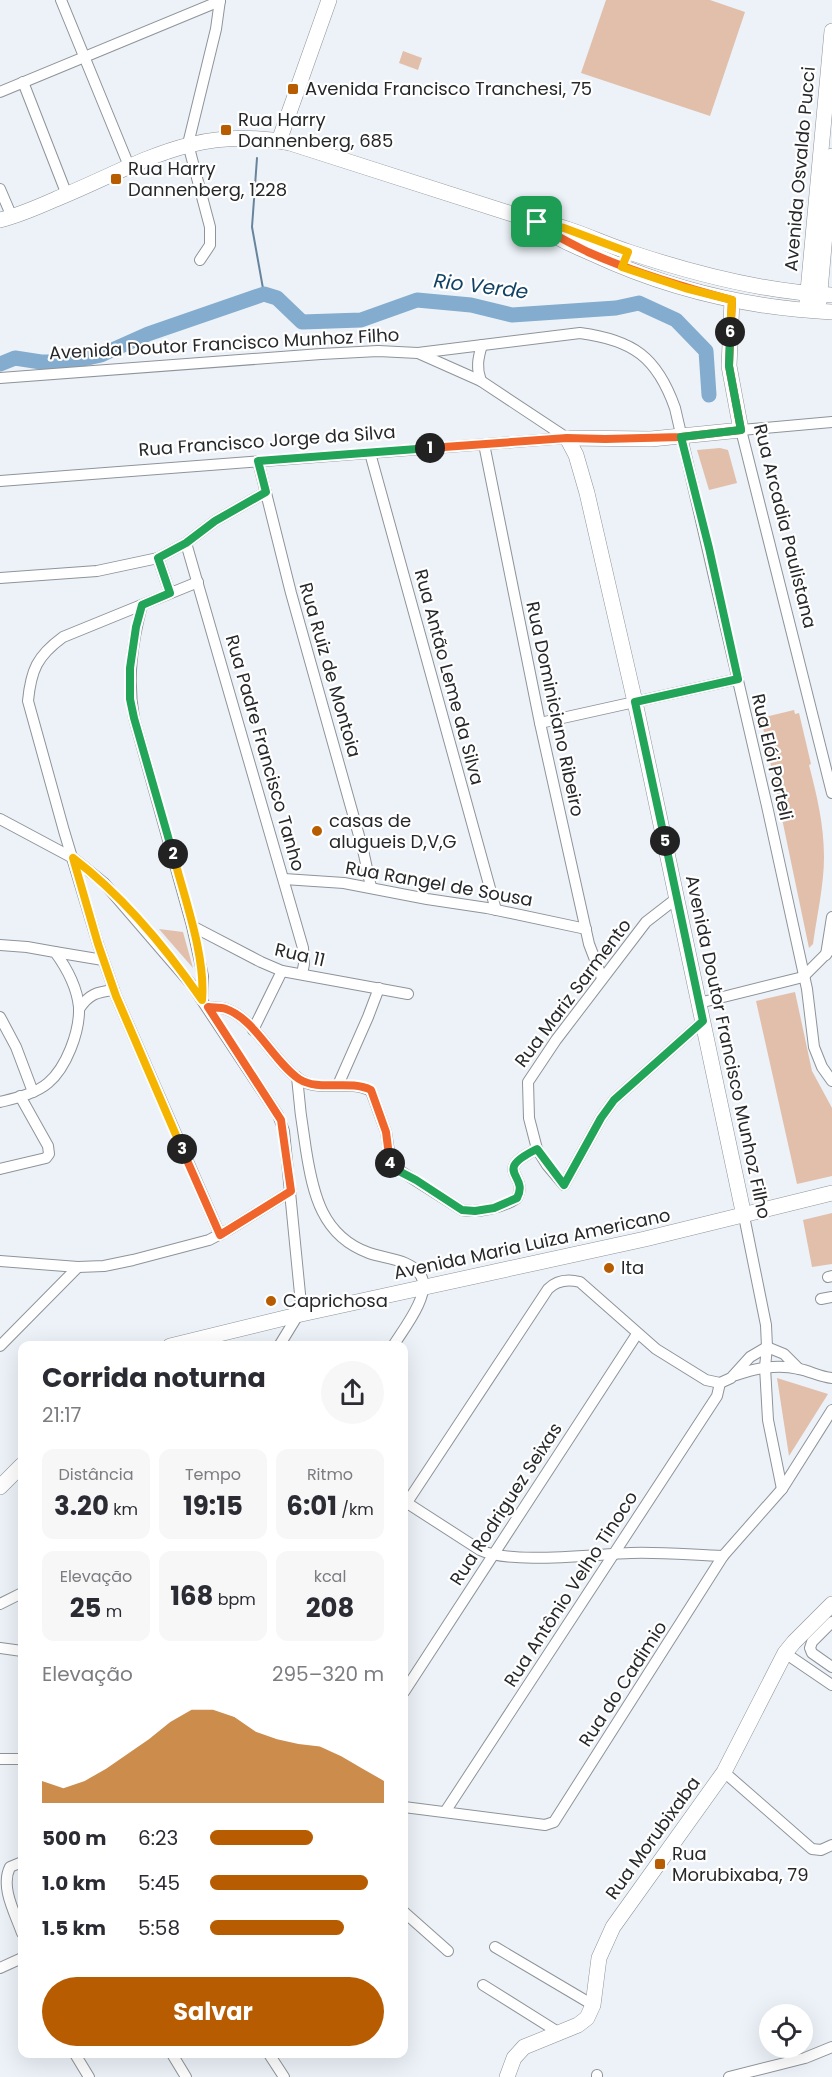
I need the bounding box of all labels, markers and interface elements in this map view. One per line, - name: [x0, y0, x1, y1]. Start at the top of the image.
- street label: Avenida Osvaldo Pucci: [778, 66, 821, 272]
- place label: Avenida Francisco Tranchesi, 75: [305, 76, 592, 101]
- marker: Avenida Francisco Tranchesi, 75: [286, 82, 300, 96]
- place label: Rua Harry Dannenberg, 685: [238, 107, 393, 153]
- marker: Rua Harry Dannenberg, 685: [219, 123, 233, 137]
- place label: Rua Harry Dannenberg, 1228: [128, 156, 287, 202]
- marker: Rua Harry Dannenberg, 1228: [109, 172, 123, 186]
- pin: [511, 196, 562, 247]
- icon: arrive: [520, 205, 553, 238]
- water label: Rio Verde: [432, 266, 530, 306]
- pin: 6: [715, 317, 745, 347]
- text: 6: [725, 320, 735, 343]
- street label: Avenida Doutor Francisco Munhoz Filho: [48, 322, 400, 365]
- street label: Rua Francisco Jorge da Silva: [138, 419, 396, 462]
- street label: Rua Arcadia Paulistana: [748, 421, 823, 631]
- pin: 1: [415, 433, 445, 463]
- text: 1: [427, 436, 433, 459]
- street label: Rua Antão Leme da Silva: [409, 566, 490, 788]
- street label: Rua Ruiz de Montoia: [294, 580, 367, 760]
- street label: Rua Dominiciano Ribeiro: [520, 599, 591, 819]
- street label: Rua Padre Francisco Tanho: [220, 632, 311, 874]
- street label: Rua Elói Porteli: [746, 691, 799, 823]
- place label: casas de alugueis D,V,G: [329, 808, 457, 854]
- marker: casas de alugueis D,V,G: [310, 824, 324, 838]
- pin: 5: [650, 826, 680, 856]
- text: 5: [660, 829, 670, 852]
- pin: 2: [158, 839, 188, 869]
- text: 2: [168, 842, 178, 865]
- street label: Rua Rangel de Sousa: [343, 855, 535, 912]
- street label: Avenida Doutor Francisco Munhoz Filho: [680, 873, 777, 1221]
- street label: Rua Mariz Sarmento: [508, 913, 637, 1072]
- street label: Rua 11: [272, 937, 328, 972]
- pin: 3: [167, 1134, 197, 1164]
- text: 3: [177, 1137, 187, 1160]
- pin: 4: [375, 1148, 405, 1178]
- text: 4: [385, 1151, 395, 1174]
- street label: Avenida Maria Luiza Americano: [391, 1202, 673, 1285]
- place label: Ita: [621, 1255, 644, 1280]
- marker: Ita: [602, 1261, 616, 1275]
- place label: Caprichosa: [283, 1288, 388, 1313]
- marker: Caprichosa: [264, 1294, 278, 1308]
- text: Corrida noturna: [42, 1359, 266, 1396]
- button: share: [321, 1361, 384, 1424]
- text: 21:17: [42, 1401, 81, 1429]
- street label: Rua Rodriguez Seixas: [444, 1417, 568, 1590]
- text: Distância: [59, 1463, 133, 1486]
- text: Tempo: [185, 1463, 241, 1486]
- text: Ritmo: [307, 1463, 353, 1486]
- street label: Rua Antônio Velho Tinoco: [498, 1486, 643, 1691]
- text: 3.20: [54, 1488, 109, 1524]
- text: 19:15: [183, 1488, 243, 1524]
- text: 6:01: [286, 1488, 337, 1524]
- text: km: [109, 1498, 138, 1521]
- text: /km: [337, 1498, 374, 1521]
- text: Elevação: [60, 1565, 132, 1588]
- text: kcal: [314, 1565, 346, 1588]
- text: 168: [170, 1578, 213, 1614]
- text: bpm: [213, 1588, 256, 1611]
- text: 25: [70, 1590, 101, 1626]
- text: 208: [306, 1590, 354, 1626]
- text: m: [101, 1600, 122, 1623]
- street label: Rua do Cadimio: [573, 1616, 673, 1751]
- text: Elevação: [42, 1660, 133, 1688]
- text: 295–320 m: [272, 1660, 384, 1688]
- street label: Rua Morubixaba: [599, 1771, 706, 1904]
- text: 500 m: [42, 1824, 107, 1852]
- text: 6:23: [138, 1824, 178, 1852]
- place label: Rua Morubixaba, 79: [672, 1841, 809, 1887]
- marker: Rua Morubixaba, 79: [653, 1857, 667, 1871]
- text: 1.0 km: [42, 1869, 106, 1897]
- text: 5:45: [138, 1869, 180, 1897]
- text: 1.5 km: [42, 1914, 106, 1942]
- text: 5:58: [138, 1914, 180, 1942]
- button: Salvar: [42, 1977, 384, 2046]
- map controls: [759, 2004, 813, 2058]
- button: locate: [759, 2004, 813, 2058]

